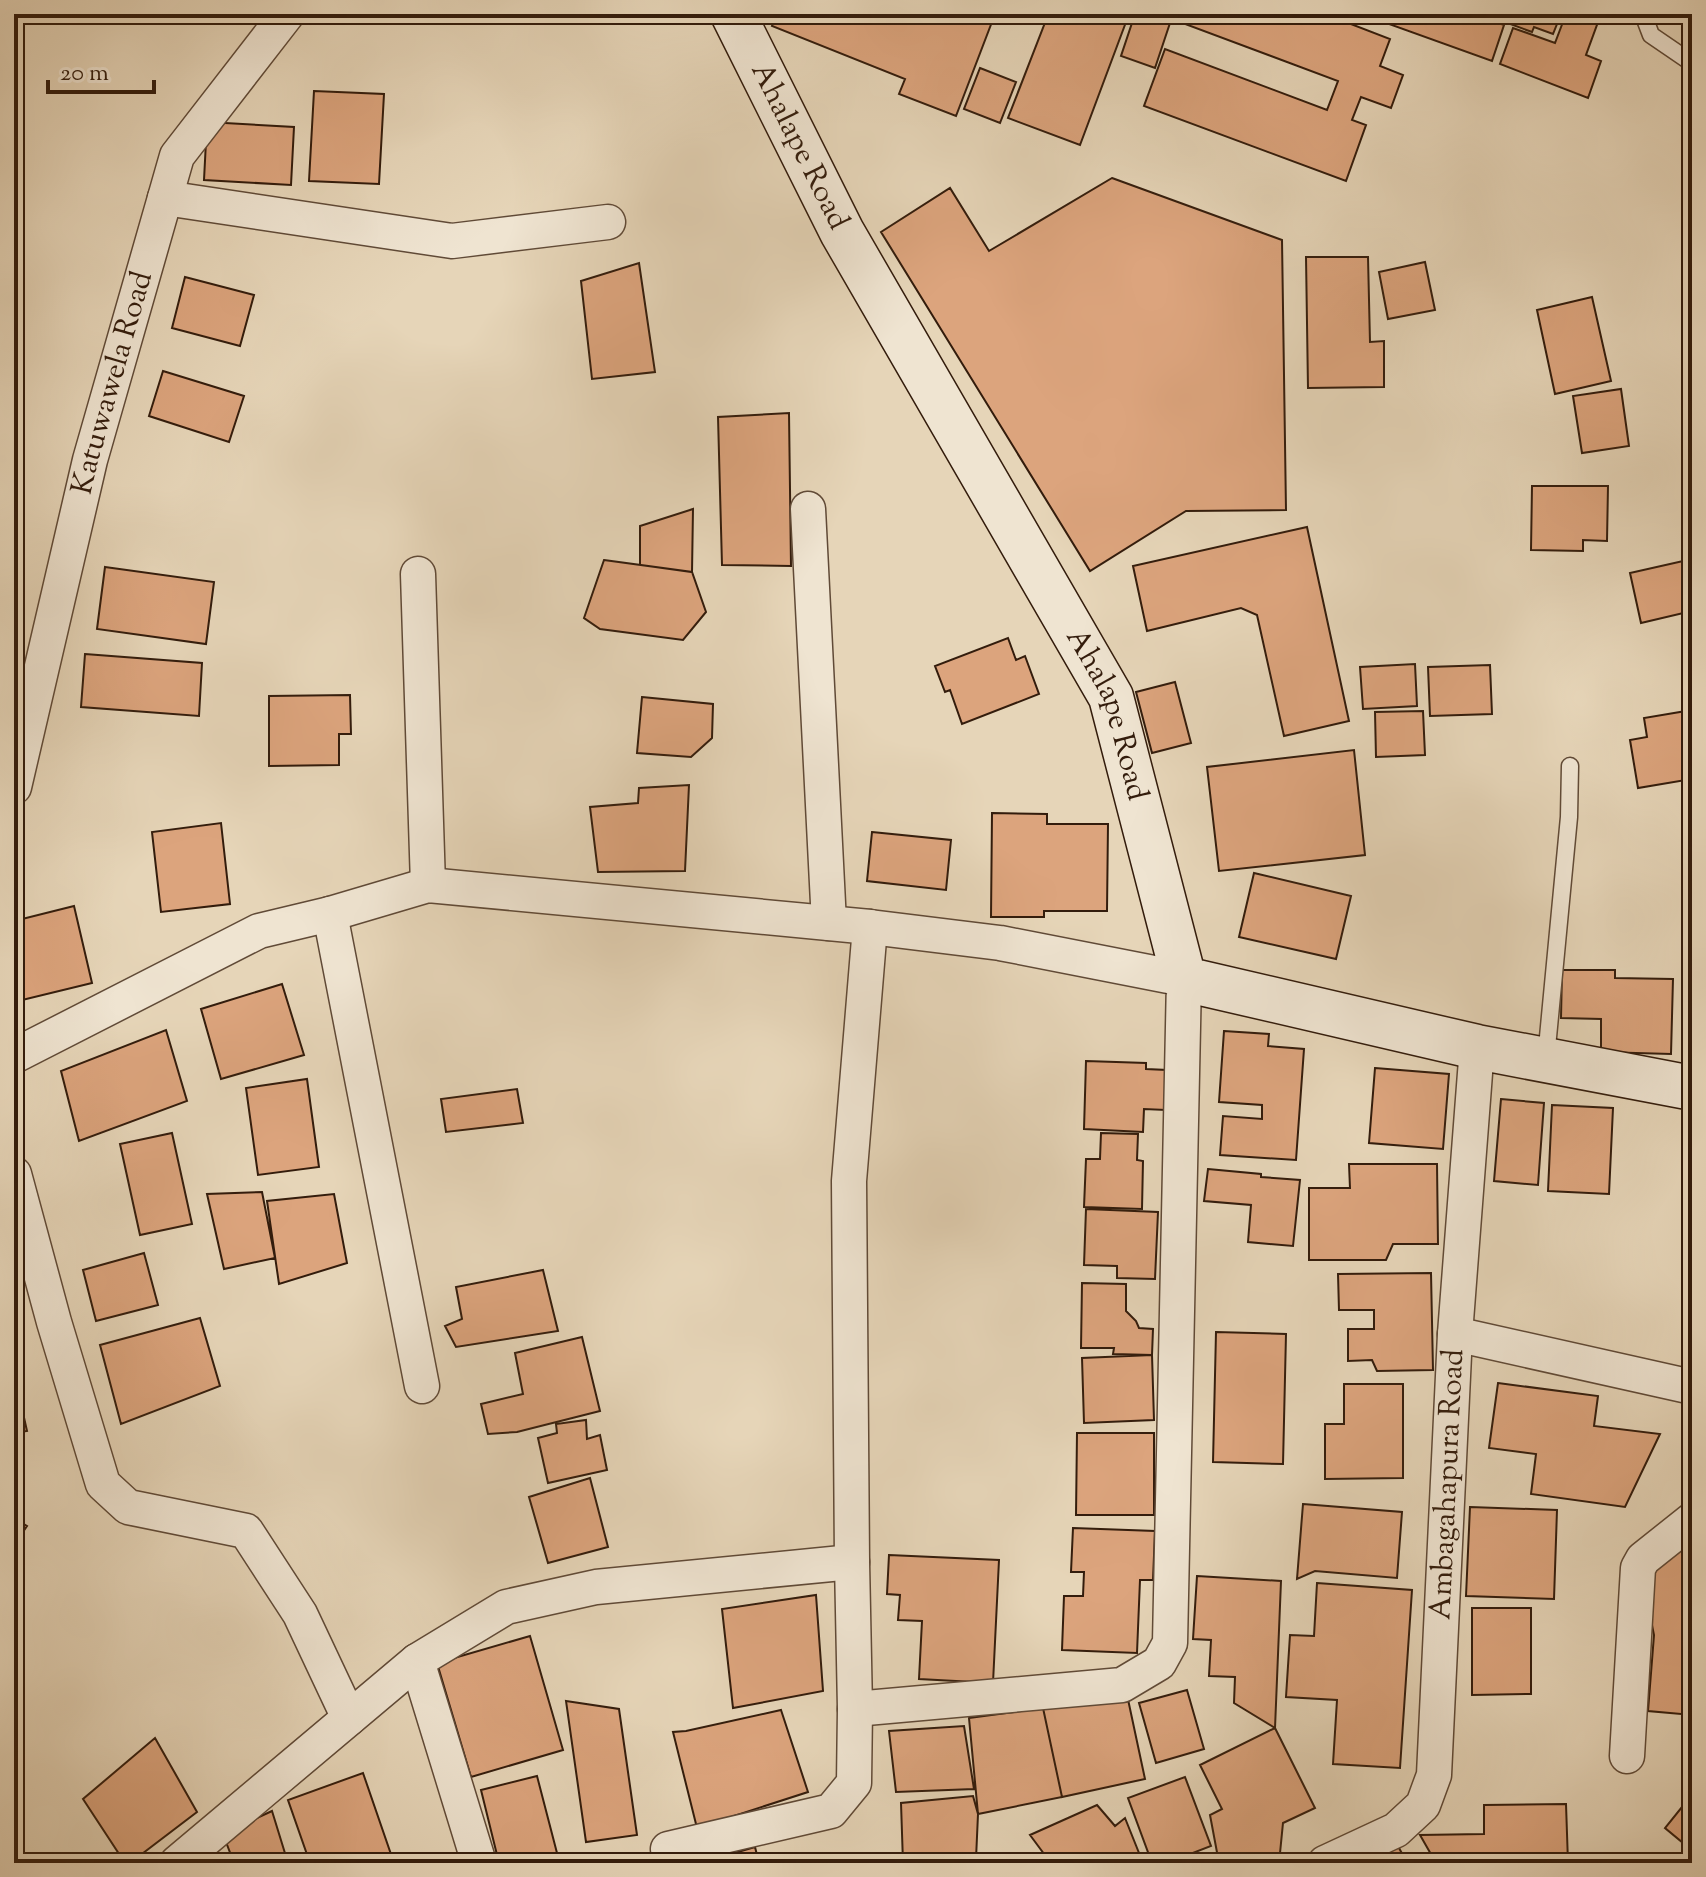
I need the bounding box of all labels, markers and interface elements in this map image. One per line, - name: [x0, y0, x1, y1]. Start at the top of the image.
- scale bar: [48, 44, 154, 94]
- street label: Ahalape Road: [739, 55, 859, 238]
- text: 20 m: [60, 57, 109, 91]
- street label: Katuwawela Road: [61, 266, 164, 499]
- street label: Ahalape Road: [1054, 620, 1158, 805]
- street label: Ambagahapura Road: [1420, 1348, 1476, 1621]

